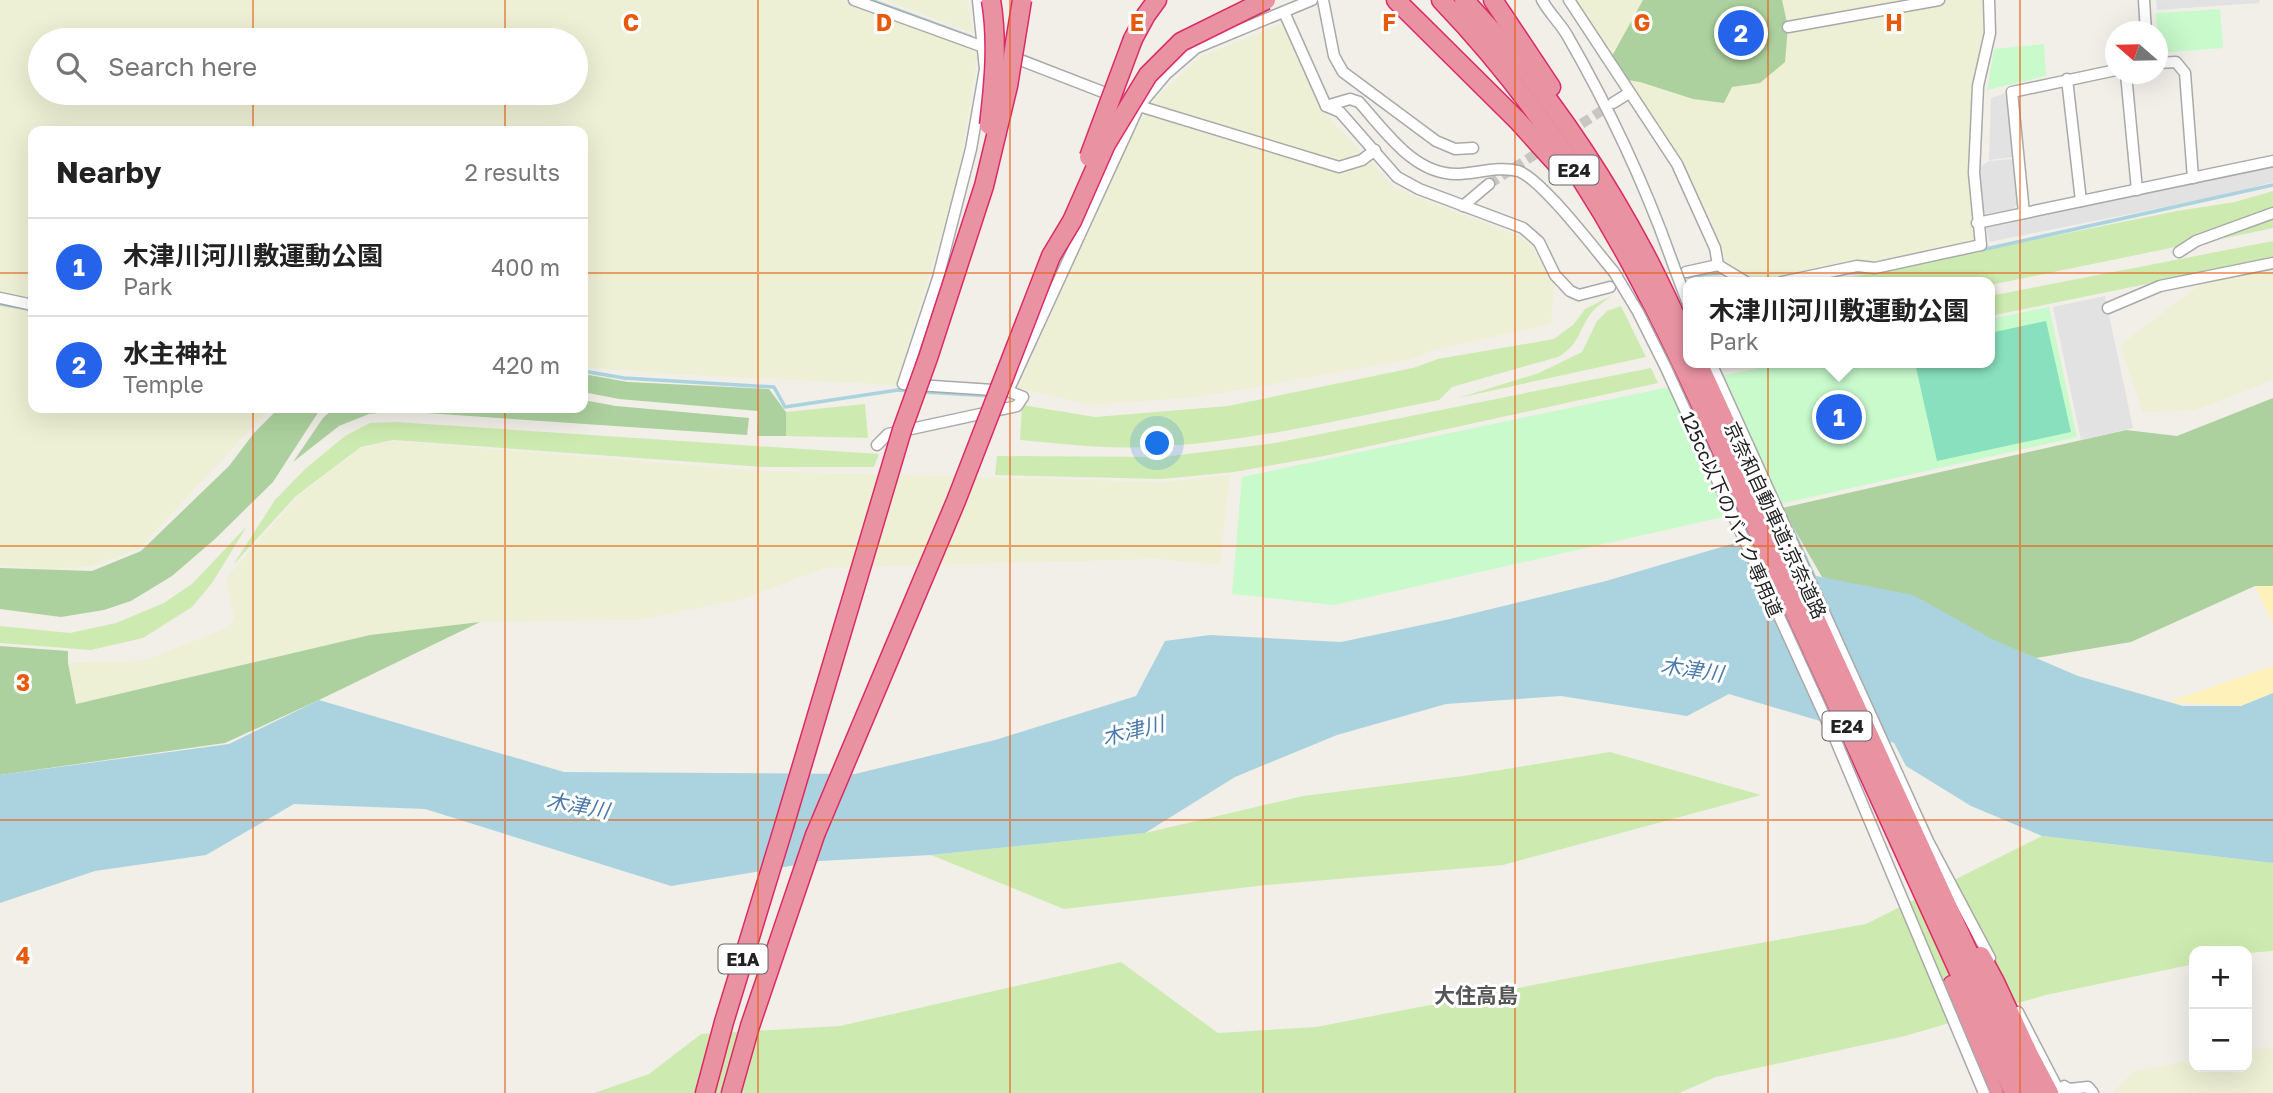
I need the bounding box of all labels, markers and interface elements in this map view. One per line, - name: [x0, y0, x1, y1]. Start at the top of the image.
- pin: 2: [1718, 7, 1764, 59]
- text: C: [623, 8, 639, 36]
- text: D: [876, 8, 892, 36]
- text: E: [1130, 8, 1144, 36]
- text: F: [1382, 8, 1396, 36]
- text: G: [1634, 8, 1650, 36]
- text: H: [1885, 8, 1903, 36]
- north arrow: [2105, 21, 2168, 84]
- search box: [28, 28, 588, 105]
- icon: search: [52, 48, 90, 86]
- text: Search here: [108, 51, 257, 82]
- text: Nearby: [56, 154, 161, 190]
- road number: E24: [1550, 155, 1598, 184]
- text: 2 results: [464, 158, 560, 186]
- text: 木津川河川敷運動公園: [123, 240, 383, 271]
- text: 1: [73, 253, 85, 281]
- text: 400 m: [491, 253, 560, 281]
- text: Park: [123, 272, 173, 300]
- popup: [1683, 277, 1995, 368]
- text: 木津川河川敷運動公園: [1709, 295, 1969, 326]
- text: Park: [1709, 327, 1759, 355]
- text: 水主神社: [123, 338, 227, 369]
- text: 2: [72, 351, 86, 379]
- text: 420 m: [492, 351, 560, 379]
- text: Temple: [123, 370, 204, 398]
- pin: 1: [1816, 391, 1862, 443]
- street label: 125cc以下のバイク専用道: [1676, 408, 1788, 620]
- street label: 京奈和自動車道;京奈道路: [1720, 418, 1832, 622]
- your location: [1140, 426, 1174, 460]
- water label: 木津川: [1659, 652, 1727, 687]
- text: 3: [16, 668, 30, 696]
- water label: 木津川: [1099, 709, 1169, 750]
- road number: E24: [1822, 712, 1871, 740]
- water label: 木津川: [545, 787, 613, 824]
- text: 4: [16, 941, 30, 969]
- road number: E1A: [718, 944, 768, 974]
- map controls: [2189, 946, 2252, 1072]
- button: +: [2189, 946, 2252, 1009]
- district label: 大住高島: [1434, 982, 1518, 1008]
- button: −: [2189, 1009, 2252, 1072]

